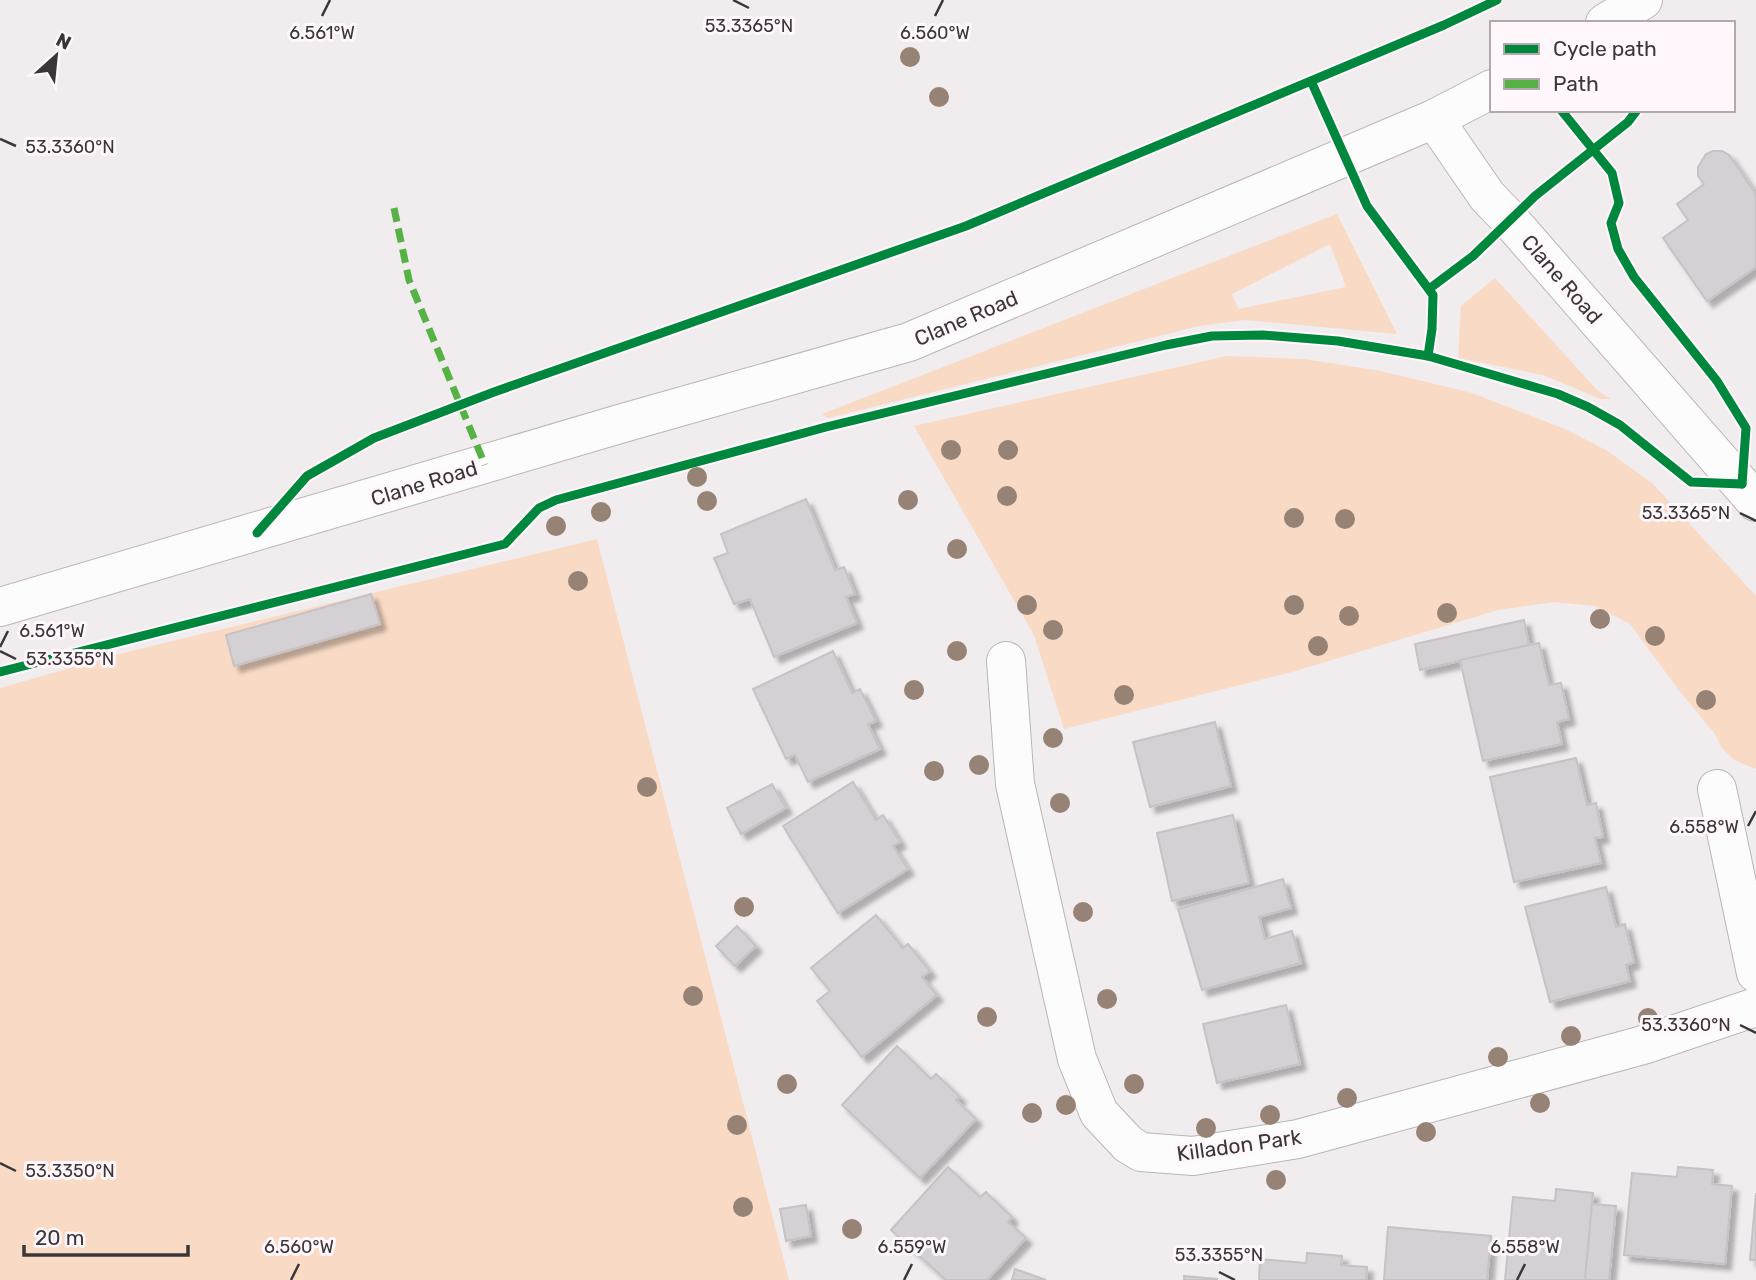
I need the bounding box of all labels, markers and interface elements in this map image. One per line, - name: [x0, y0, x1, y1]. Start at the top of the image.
- text: 53.3365°N: [705, 15, 793, 37]
- north arrow: [21, 21, 91, 91]
- legend: [1490, 21, 1735, 112]
- text: 6.561°W: [289, 22, 355, 44]
- text: 6.560°W: [900, 22, 970, 44]
- text: N: [52, 28, 75, 55]
- text: Cycle path: [1553, 36, 1657, 61]
- text: Path: [1553, 71, 1599, 96]
- text: 53.3360°N: [25, 136, 115, 158]
- street label: Clane Road: [1516, 229, 1608, 329]
- street label: Clane Road: [910, 285, 1022, 351]
- street label: Clane Road: [368, 455, 480, 511]
- text: 53.3365°N: [1642, 502, 1730, 524]
- text: 6.561°W: [19, 620, 85, 642]
- text: 53.3355°N: [26, 648, 114, 670]
- text: 6.558°W: [1669, 816, 1739, 838]
- text: 53.3360°N: [1641, 1014, 1731, 1036]
- street label: Killadon Park: [1175, 1124, 1303, 1166]
- text: 53.3350°N: [25, 1160, 115, 1182]
- scale bar: [24, 1214, 189, 1258]
- text: 20 m: [35, 1225, 84, 1250]
- text: 6.560°W: [264, 1236, 334, 1258]
- text: 6.559°W: [878, 1236, 946, 1258]
- text: 6.558°W: [1490, 1236, 1560, 1258]
- text: 53.3355°N: [1175, 1244, 1263, 1266]

